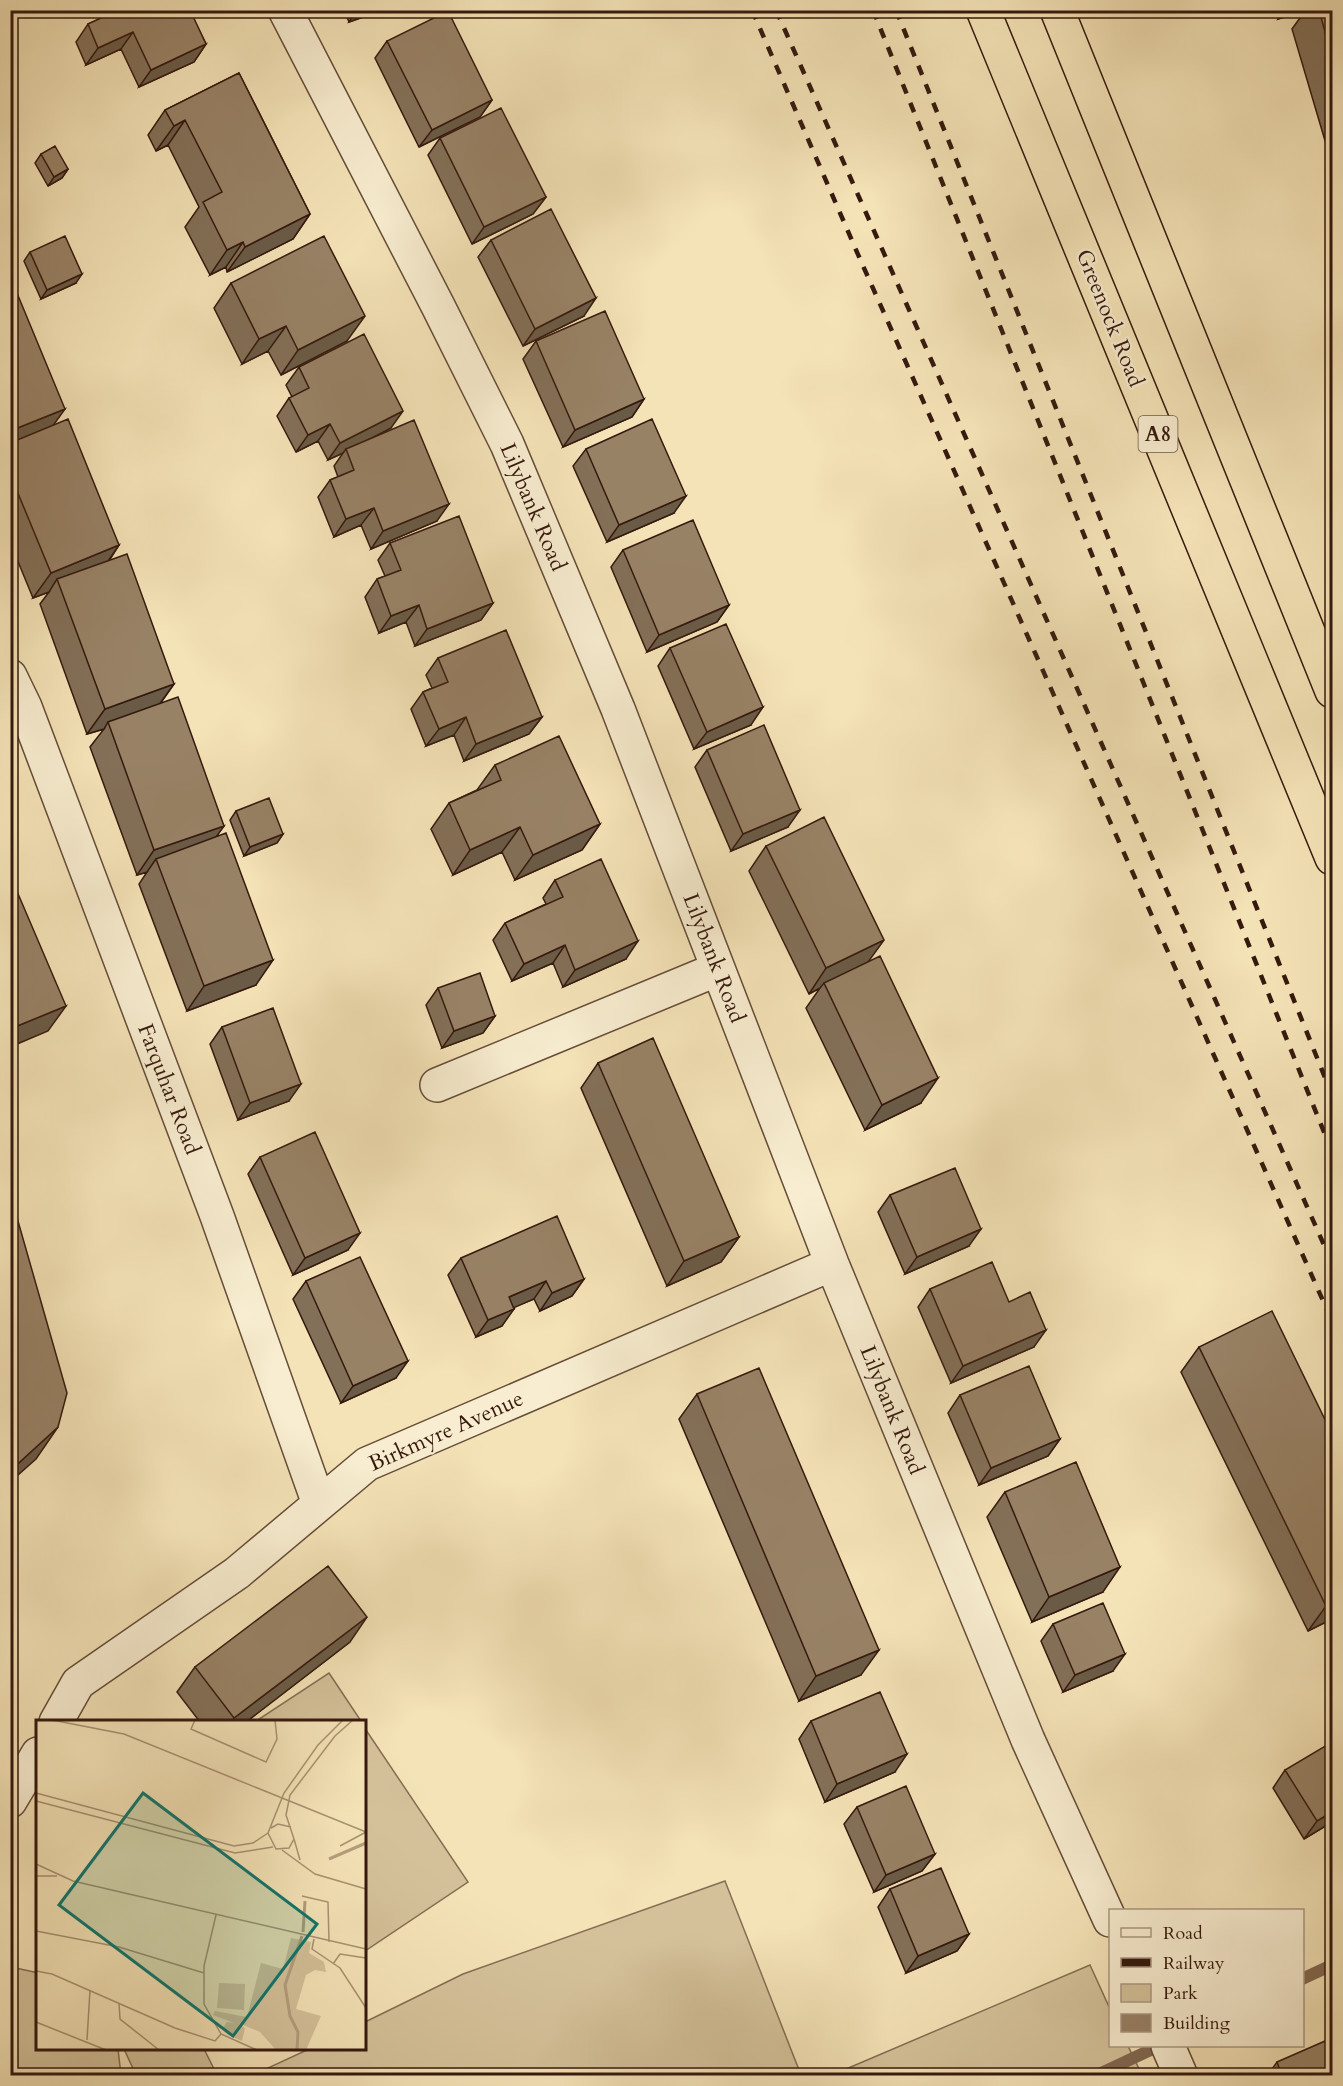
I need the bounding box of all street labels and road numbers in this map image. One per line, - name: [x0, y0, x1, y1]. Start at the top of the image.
- street label: Greenock Road: [1069, 245, 1151, 392]
- road number: A8: [1138, 416, 1178, 452]
- street label: Lilybank Road: [493, 438, 574, 576]
- street label: Lilybank Road: [676, 889, 753, 1027]
- street label: Farquhar Road: [130, 1019, 208, 1159]
- street label: Lilybank Road: [853, 1341, 932, 1479]
- street label: Birkmyre Avenue: [364, 1383, 528, 1479]

